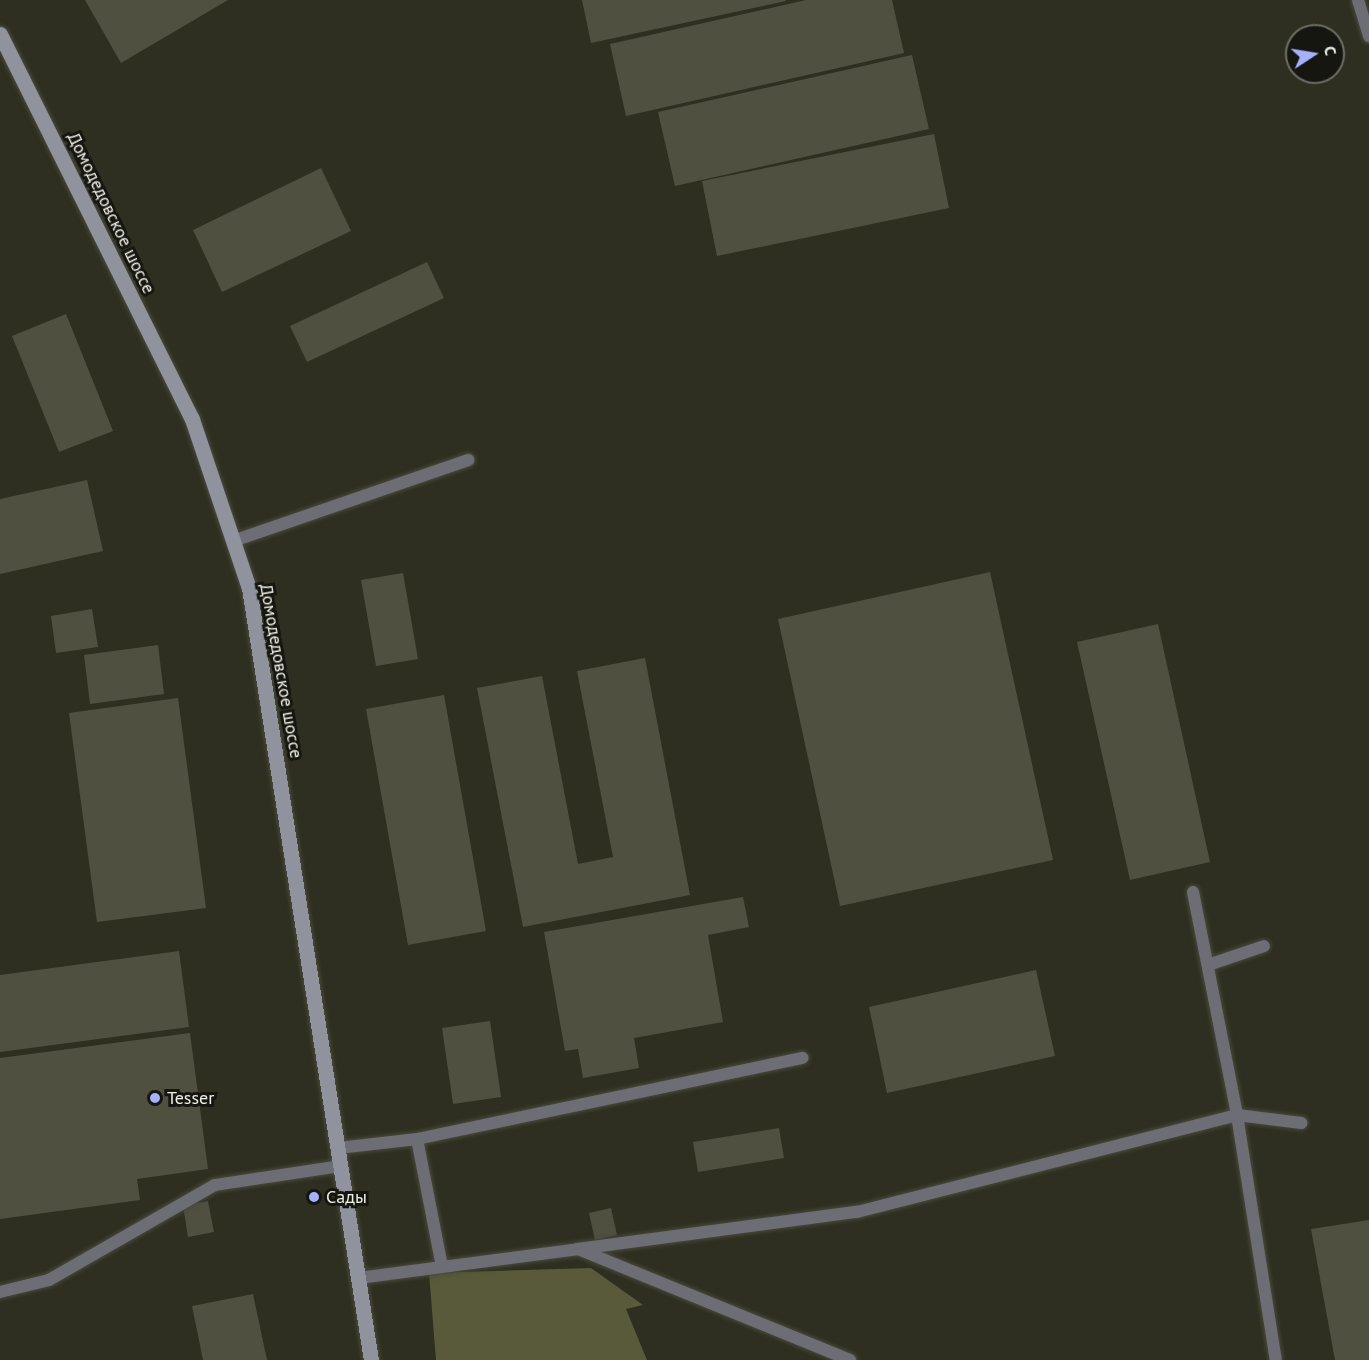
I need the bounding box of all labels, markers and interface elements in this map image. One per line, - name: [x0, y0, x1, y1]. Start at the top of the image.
- north arrow: [1285, 24, 1345, 84]
- text: С: [1320, 44, 1341, 57]
- street label: Домодедовское шоссе: [63, 129, 159, 297]
- street label: Домодедовское шоссе: [255, 582, 307, 760]
- place label: Tesser: [167, 1087, 214, 1109]
- marker: Tesser: [148, 1091, 162, 1105]
- place label: Сады: [326, 1186, 367, 1208]
- marker: Сады: [307, 1190, 321, 1204]

